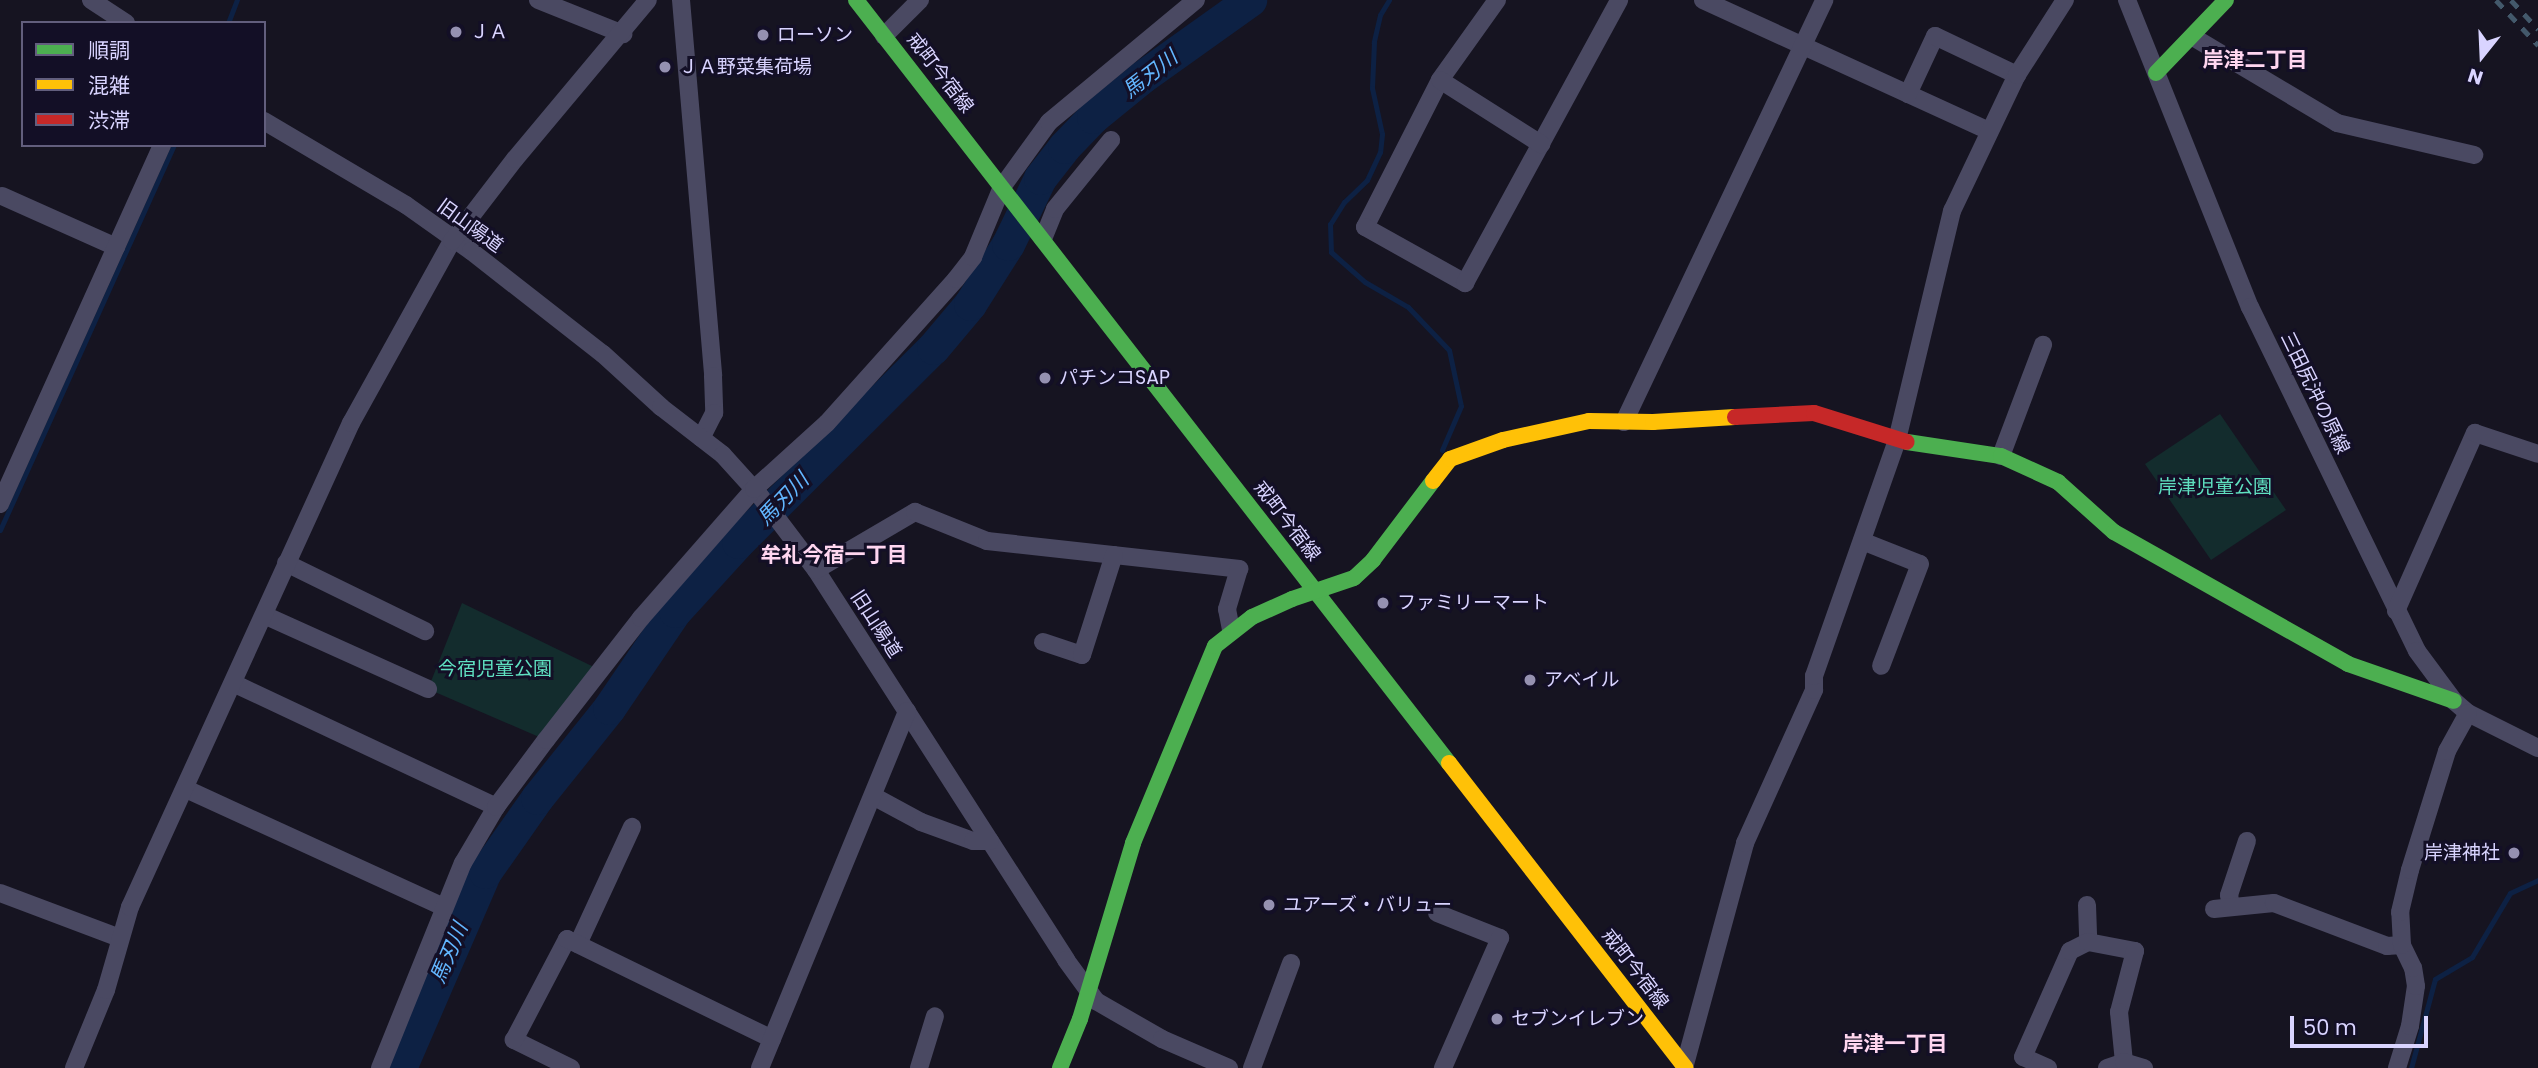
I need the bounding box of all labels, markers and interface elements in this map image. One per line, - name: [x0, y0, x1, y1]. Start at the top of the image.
- legend: [21, 21, 266, 147]
- place label: ＪＡ: [470, 21, 508, 43]
- north arrow: [2447, 21, 2517, 91]
- marker: ＪＡ: [448, 24, 464, 40]
- place label: ローソン: [777, 24, 853, 46]
- marker: ローソン: [755, 27, 771, 43]
- street label: 戒町今宿線: [902, 29, 978, 117]
- text: 順調: [88, 36, 130, 65]
- water label: 馬刃川: [1117, 45, 1183, 103]
- district label: 岸津二丁目: [2203, 47, 2307, 73]
- place label: ＪＡ野菜集荷場: [679, 56, 812, 78]
- marker: ＪＡ野菜集荷場: [657, 59, 673, 75]
- text: N: [2464, 61, 2486, 91]
- text: 混雑: [88, 71, 130, 100]
- text: 渋滞: [88, 106, 130, 135]
- street label: 旧山陽道: [433, 194, 507, 258]
- street label: 三田尻沖の原線: [2276, 328, 2354, 458]
- place label: パチンコSAP: [1059, 367, 1170, 389]
- marker: パチンコSAP: [1037, 370, 1053, 386]
- water label: 馬刃川: [752, 468, 814, 530]
- park label: 岸津児童公園: [2158, 476, 2272, 498]
- street label: 戒町今宿線: [1249, 477, 1325, 565]
- district label: 牟礼今宿一丁目: [761, 542, 907, 568]
- street label: 旧山陽道: [846, 586, 906, 662]
- place label: ファミリーマート: [1397, 592, 1549, 614]
- marker: ファミリーマート: [1375, 595, 1391, 611]
- park label: 今宿児童公園: [438, 658, 552, 680]
- place label: アベイル: [1544, 669, 1620, 691]
- marker: アベイル: [1522, 672, 1538, 688]
- place label: 岸津神社: [2424, 842, 2500, 864]
- marker: 岸津神社: [2506, 845, 2522, 861]
- place label: ユアーズ・バリュー: [1283, 894, 1453, 916]
- marker: ユアーズ・バリュー: [1261, 897, 1277, 913]
- water label: 馬刃川: [425, 919, 473, 987]
- street label: 戒町今宿線: [1597, 925, 1673, 1013]
- scale bar: [2293, 1002, 2431, 1046]
- place label: セブンイレブン: [1511, 1008, 1644, 1030]
- marker: セブンイレブン: [1489, 1011, 1505, 1027]
- text: 50 m: [2303, 1013, 2357, 1042]
- district label: 岸津一丁目: [1843, 1031, 1947, 1057]

